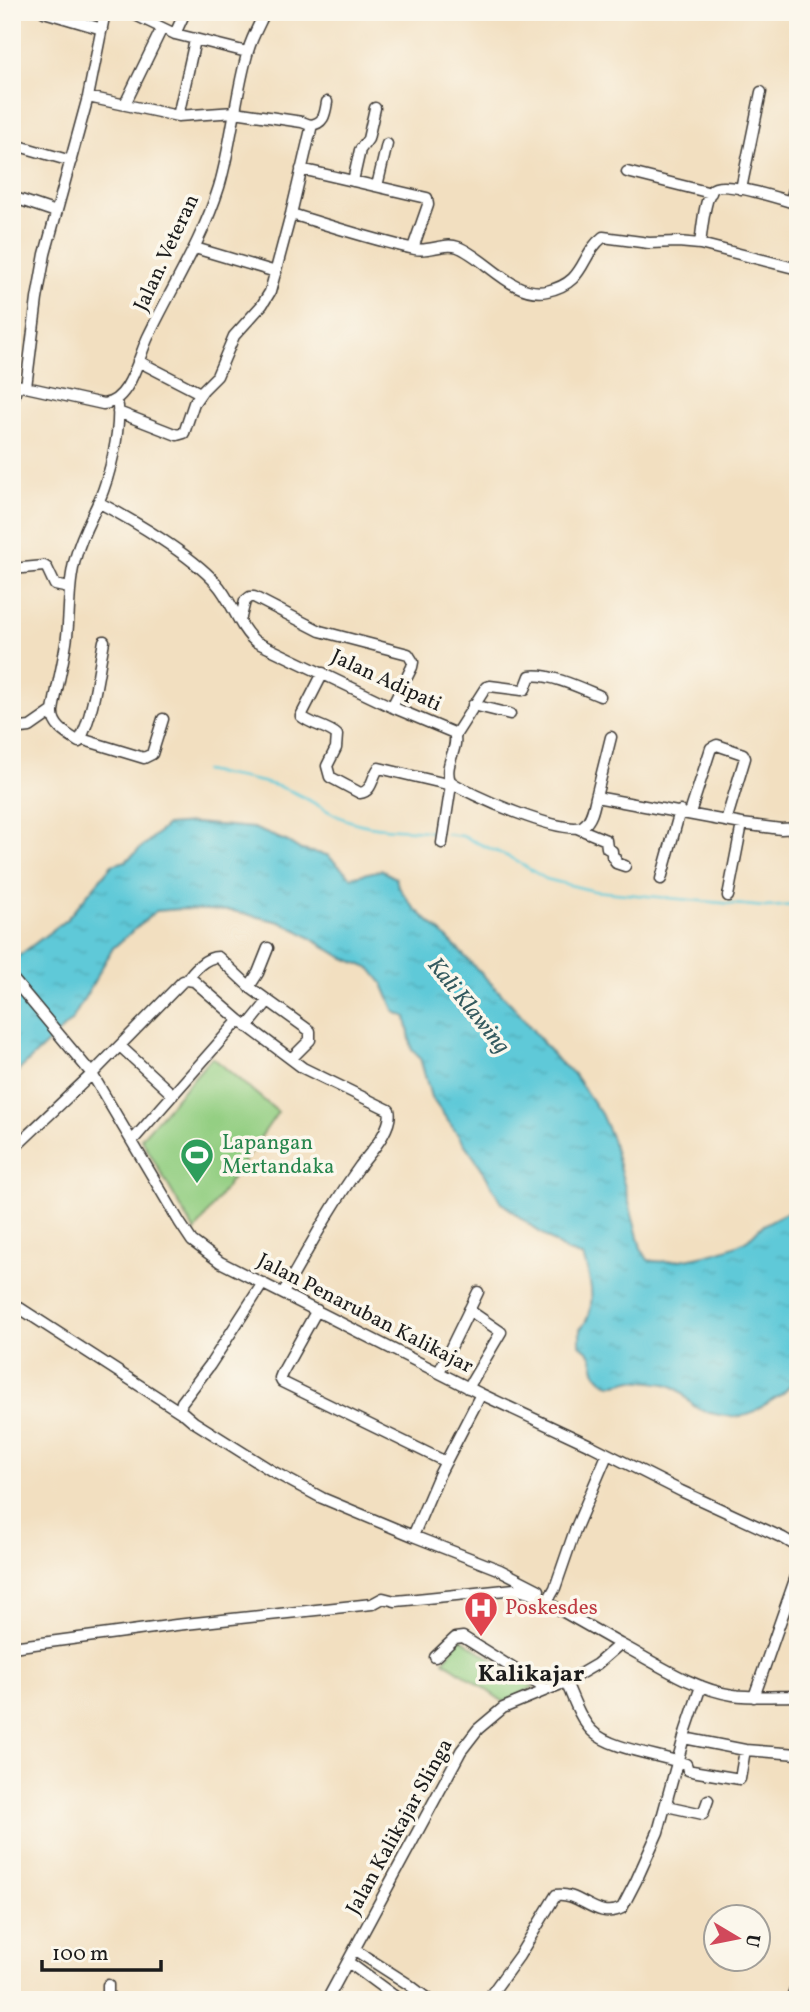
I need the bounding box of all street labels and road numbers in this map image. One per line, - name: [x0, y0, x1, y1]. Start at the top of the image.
- street label: Jalan. Veteran: [127, 190, 207, 316]
- street label: Jalan Adipati: [326, 643, 446, 719]
- street label: Jalan Penaruban Kalikajar: [252, 1247, 478, 1381]
- street label: Jalan Kalikajar Slinga: [339, 1734, 461, 1920]

